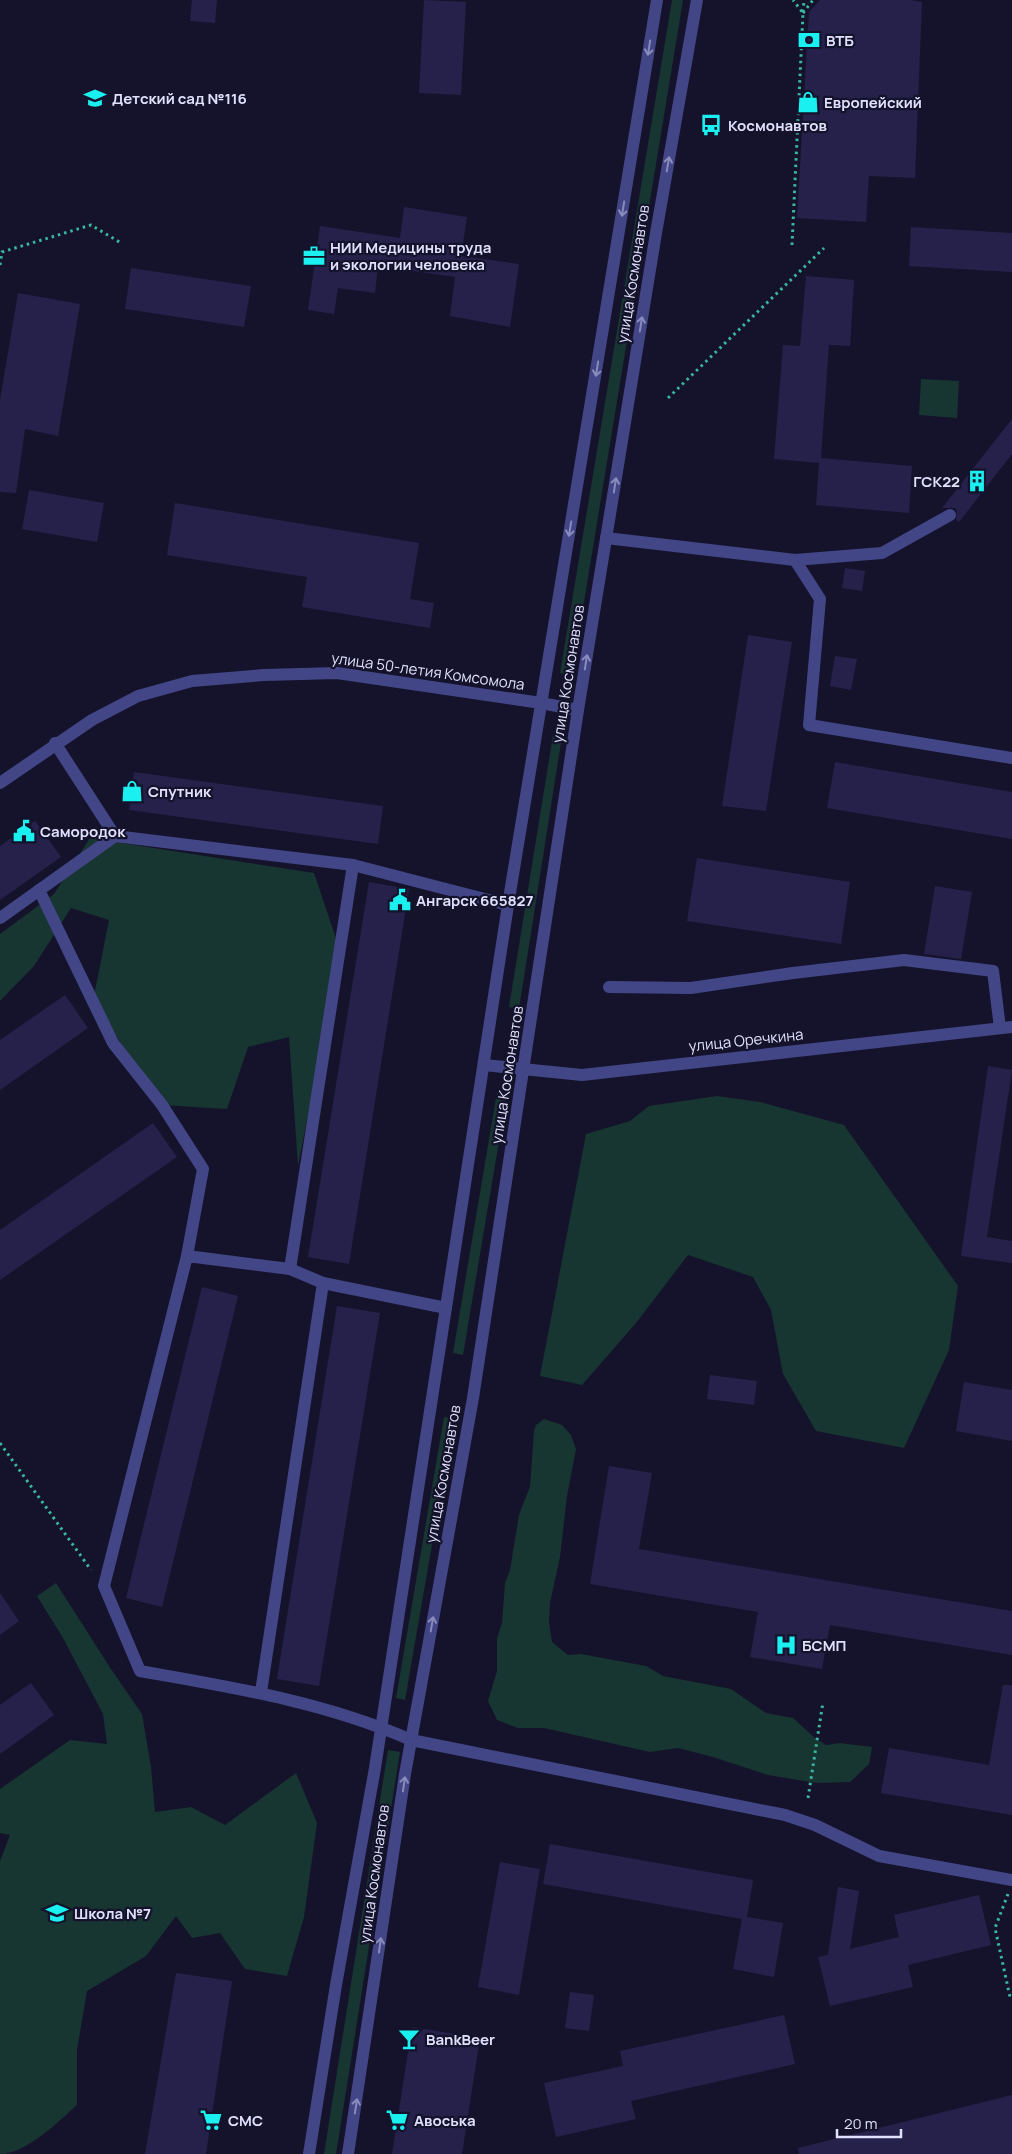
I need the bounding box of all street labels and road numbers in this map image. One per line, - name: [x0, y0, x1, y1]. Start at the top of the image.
- street label: улица Космонавтов: [612, 203, 654, 345]
- street label: улица Космонавтов: [547, 603, 589, 745]
- street label: улица 50-летия Комсомола: [330, 647, 526, 695]
- street label: улица Космонавтов: [486, 1004, 528, 1146]
- street label: улица Оречкина: [688, 1024, 804, 1056]
- street label: улица Космонавтов: [421, 1403, 465, 1545]
- street label: улица Космонавтов: [354, 1803, 394, 1945]

